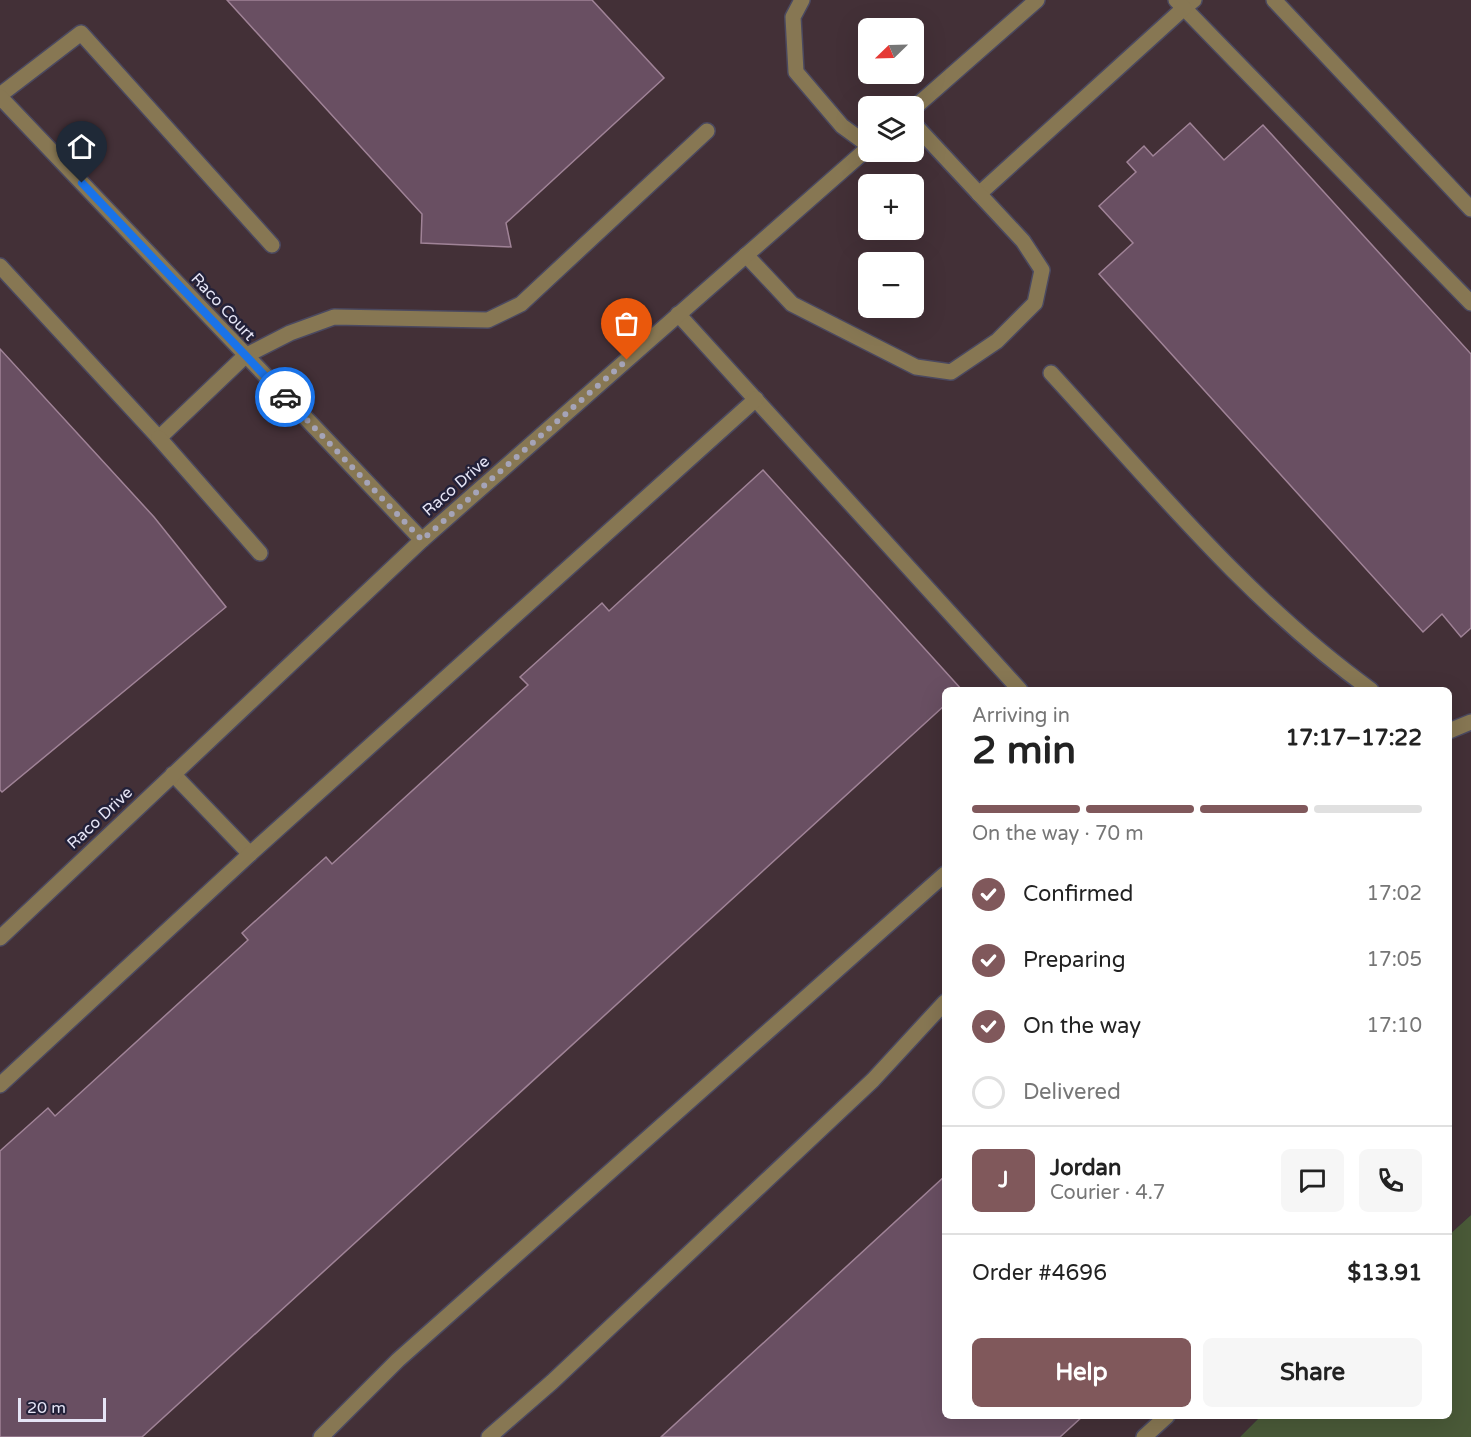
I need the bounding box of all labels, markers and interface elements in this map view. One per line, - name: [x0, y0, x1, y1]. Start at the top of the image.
- north arrow: [858, 18, 924, 84]
- map controls: [858, 18, 924, 318]
- button: layers: [858, 96, 924, 162]
- pin: [56, 121, 107, 183]
- icon: home: [65, 130, 98, 163]
- button: +: [858, 174, 924, 240]
- button: −: [858, 252, 924, 318]
- street label: Raco Court: [187, 269, 259, 345]
- pin: [601, 298, 652, 360]
- icon: bag: [610, 307, 643, 340]
- courier: [255, 367, 315, 427]
- icon: car: [269, 381, 302, 414]
- street label: Raco Drive: [418, 452, 494, 520]
- text: Arriving in: [972, 704, 1070, 728]
- text: 17:17–17:22: [1285, 725, 1422, 751]
- text: 2 min: [972, 727, 1076, 774]
- street label: Raco Drive: [63, 783, 137, 853]
- text: On the way · 70 m: [972, 822, 1144, 846]
- icon: check: [972, 878, 1005, 911]
- text: Confirmed: [1023, 881, 1133, 907]
- text: 17:02: [1367, 882, 1422, 906]
- icon: check: [972, 944, 1005, 977]
- text: Preparing: [1023, 947, 1126, 973]
- text: 17:05: [1367, 948, 1422, 972]
- icon: check: [972, 1010, 1005, 1043]
- text: On the way: [1023, 1013, 1141, 1039]
- text: 17:10: [1367, 1014, 1422, 1038]
- text: Delivered: [1023, 1079, 1121, 1105]
- button: chat: [1281, 1149, 1344, 1212]
- button: phone: [1359, 1149, 1422, 1212]
- text: Jordan: [1050, 1155, 1121, 1181]
- text: J: [998, 1167, 1009, 1193]
- text: Courier · 4.7: [1050, 1181, 1165, 1205]
- text: Order #4696: [972, 1260, 1107, 1286]
- text: $13.91: [1347, 1260, 1422, 1286]
- button: Help: [972, 1338, 1191, 1407]
- button: Share: [1203, 1338, 1422, 1407]
- scale bar: [18, 1395, 106, 1422]
- text: 20 m: [27, 1398, 66, 1418]

